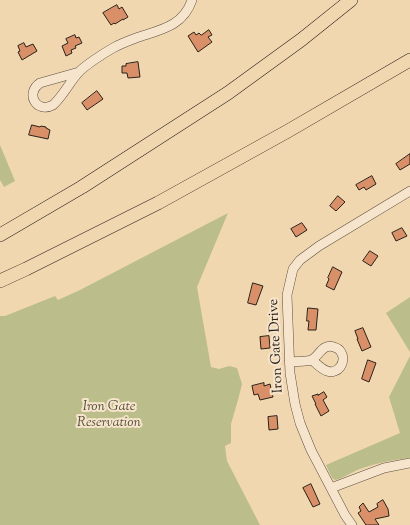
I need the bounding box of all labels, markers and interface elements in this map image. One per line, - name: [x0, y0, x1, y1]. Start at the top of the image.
- street label: Iron Gate Drive: [266, 298, 288, 394]
- park label: Iron Gate Reservation: [77, 400, 141, 432]

